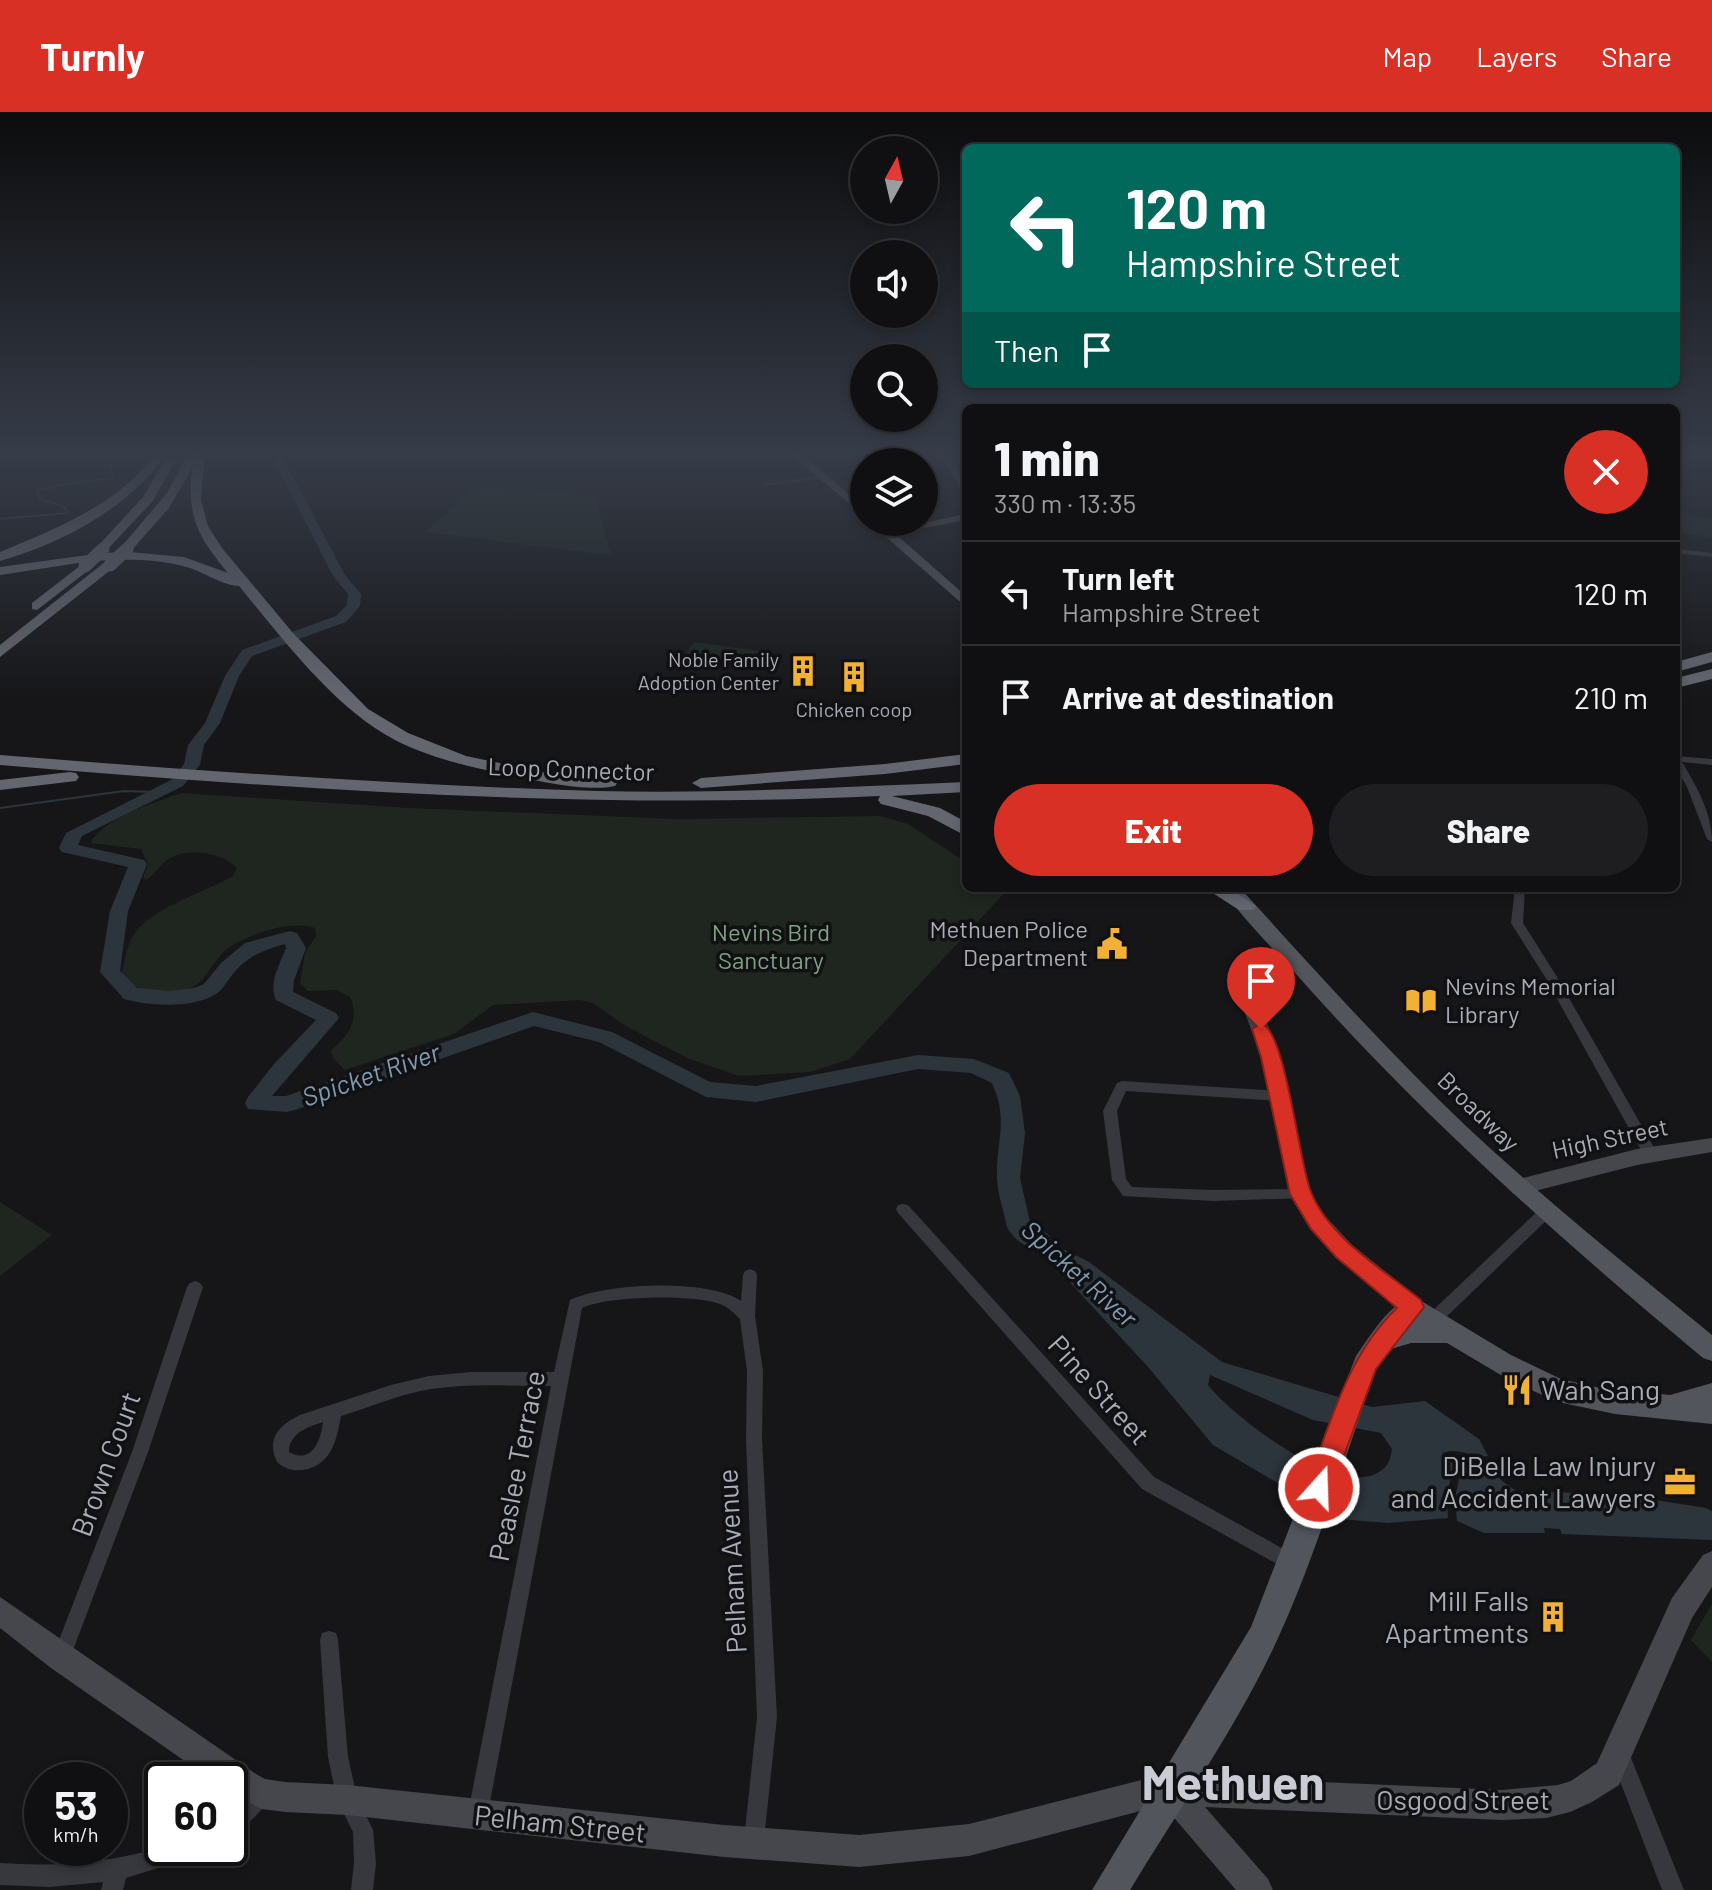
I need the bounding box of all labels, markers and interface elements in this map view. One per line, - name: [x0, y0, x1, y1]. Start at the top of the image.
- text: Turnly: [40, 33, 145, 79]
- text: Map: [1382, 39, 1432, 73]
- text: Layers: [1476, 39, 1557, 73]
- text: Share: [1601, 39, 1672, 73]
- north arrow: [850, 136, 938, 224]
- map controls: [850, 136, 938, 536]
- text: 120 m: [1126, 173, 1267, 240]
- icon: left: [994, 176, 1098, 280]
- button: sound: [850, 240, 938, 328]
- text: Hampshire Street: [1126, 241, 1401, 284]
- icon: arrive: [1075, 328, 1119, 372]
- text: Then: [994, 332, 1059, 368]
- button: search: [850, 344, 938, 432]
- text: 1 min: [994, 428, 1100, 486]
- button: close: [1564, 430, 1648, 514]
- button: layers: [850, 448, 938, 536]
- text: 330 m · 13:35: [994, 487, 1136, 518]
- text: Turn left: [1062, 560, 1175, 596]
- icon: left: [994, 571, 1038, 615]
- text: 120 m: [1574, 575, 1648, 611]
- text: Hampshire Street: [1062, 596, 1261, 627]
- place label: Noble Family Adoption Center: [638, 647, 779, 694]
- building icon: Noble Family Adoption Center: [786, 654, 820, 688]
- building icon: Chicken coop: [837, 660, 871, 694]
- icon: arrive: [994, 675, 1038, 719]
- text: Arrive at destination: [1062, 679, 1334, 715]
- text: 210 m: [1574, 679, 1648, 715]
- place label: Chicken coop: [796, 697, 912, 721]
- street label: Loop Connector: [487, 751, 655, 786]
- button: Exit: [994, 784, 1313, 876]
- button: Share: [1329, 784, 1648, 876]
- place label: Methuen Police Department: [929, 914, 1088, 971]
- park label: Nevins Bird Sanctuary: [712, 917, 830, 974]
- public building icon: Methuen Police Department: [1095, 927, 1129, 961]
- pin: [1227, 947, 1295, 1029]
- icon: arrive: [1239, 959, 1283, 1003]
- place label: Nevins Memorial Library: [1445, 971, 1616, 1028]
- library icon: Nevins Memorial Library: [1404, 984, 1438, 1018]
- water label: Spicket River: [297, 1035, 444, 1112]
- street label: Broadway: [1432, 1065, 1526, 1157]
- street label: High Street: [1549, 1111, 1670, 1164]
- water label: Spicket River: [1016, 1213, 1144, 1333]
- street label: Pine Street: [1042, 1328, 1158, 1451]
- street label: Peaslee Terrace: [481, 1368, 551, 1564]
- place label: Wah Sang: [1541, 1372, 1660, 1406]
- restaurant icon: Wah Sang: [1500, 1373, 1534, 1407]
- street label: Brown Court: [63, 1387, 147, 1541]
- position arrow: [1277, 1446, 1361, 1530]
- place label: DiBella Law Injury and Accident Lawyers: [1391, 1448, 1656, 1514]
- office icon: DiBella Law Injury and Accident Lawyers: [1663, 1465, 1697, 1499]
- street label: Pelham Avenue: [709, 1468, 753, 1654]
- place label: Mill Falls Apartments: [1385, 1583, 1529, 1649]
- building icon: Mill Falls Apartments: [1536, 1600, 1570, 1634]
- district label: Methuen: [1141, 1752, 1325, 1810]
- speed limit sign: 60: [144, 1762, 248, 1866]
- text: 53: [54, 1780, 98, 1828]
- street label: Osgood Street: [1376, 1782, 1550, 1816]
- street label: Pelham Street: [473, 1797, 647, 1849]
- text: km/h: [53, 1822, 99, 1846]

